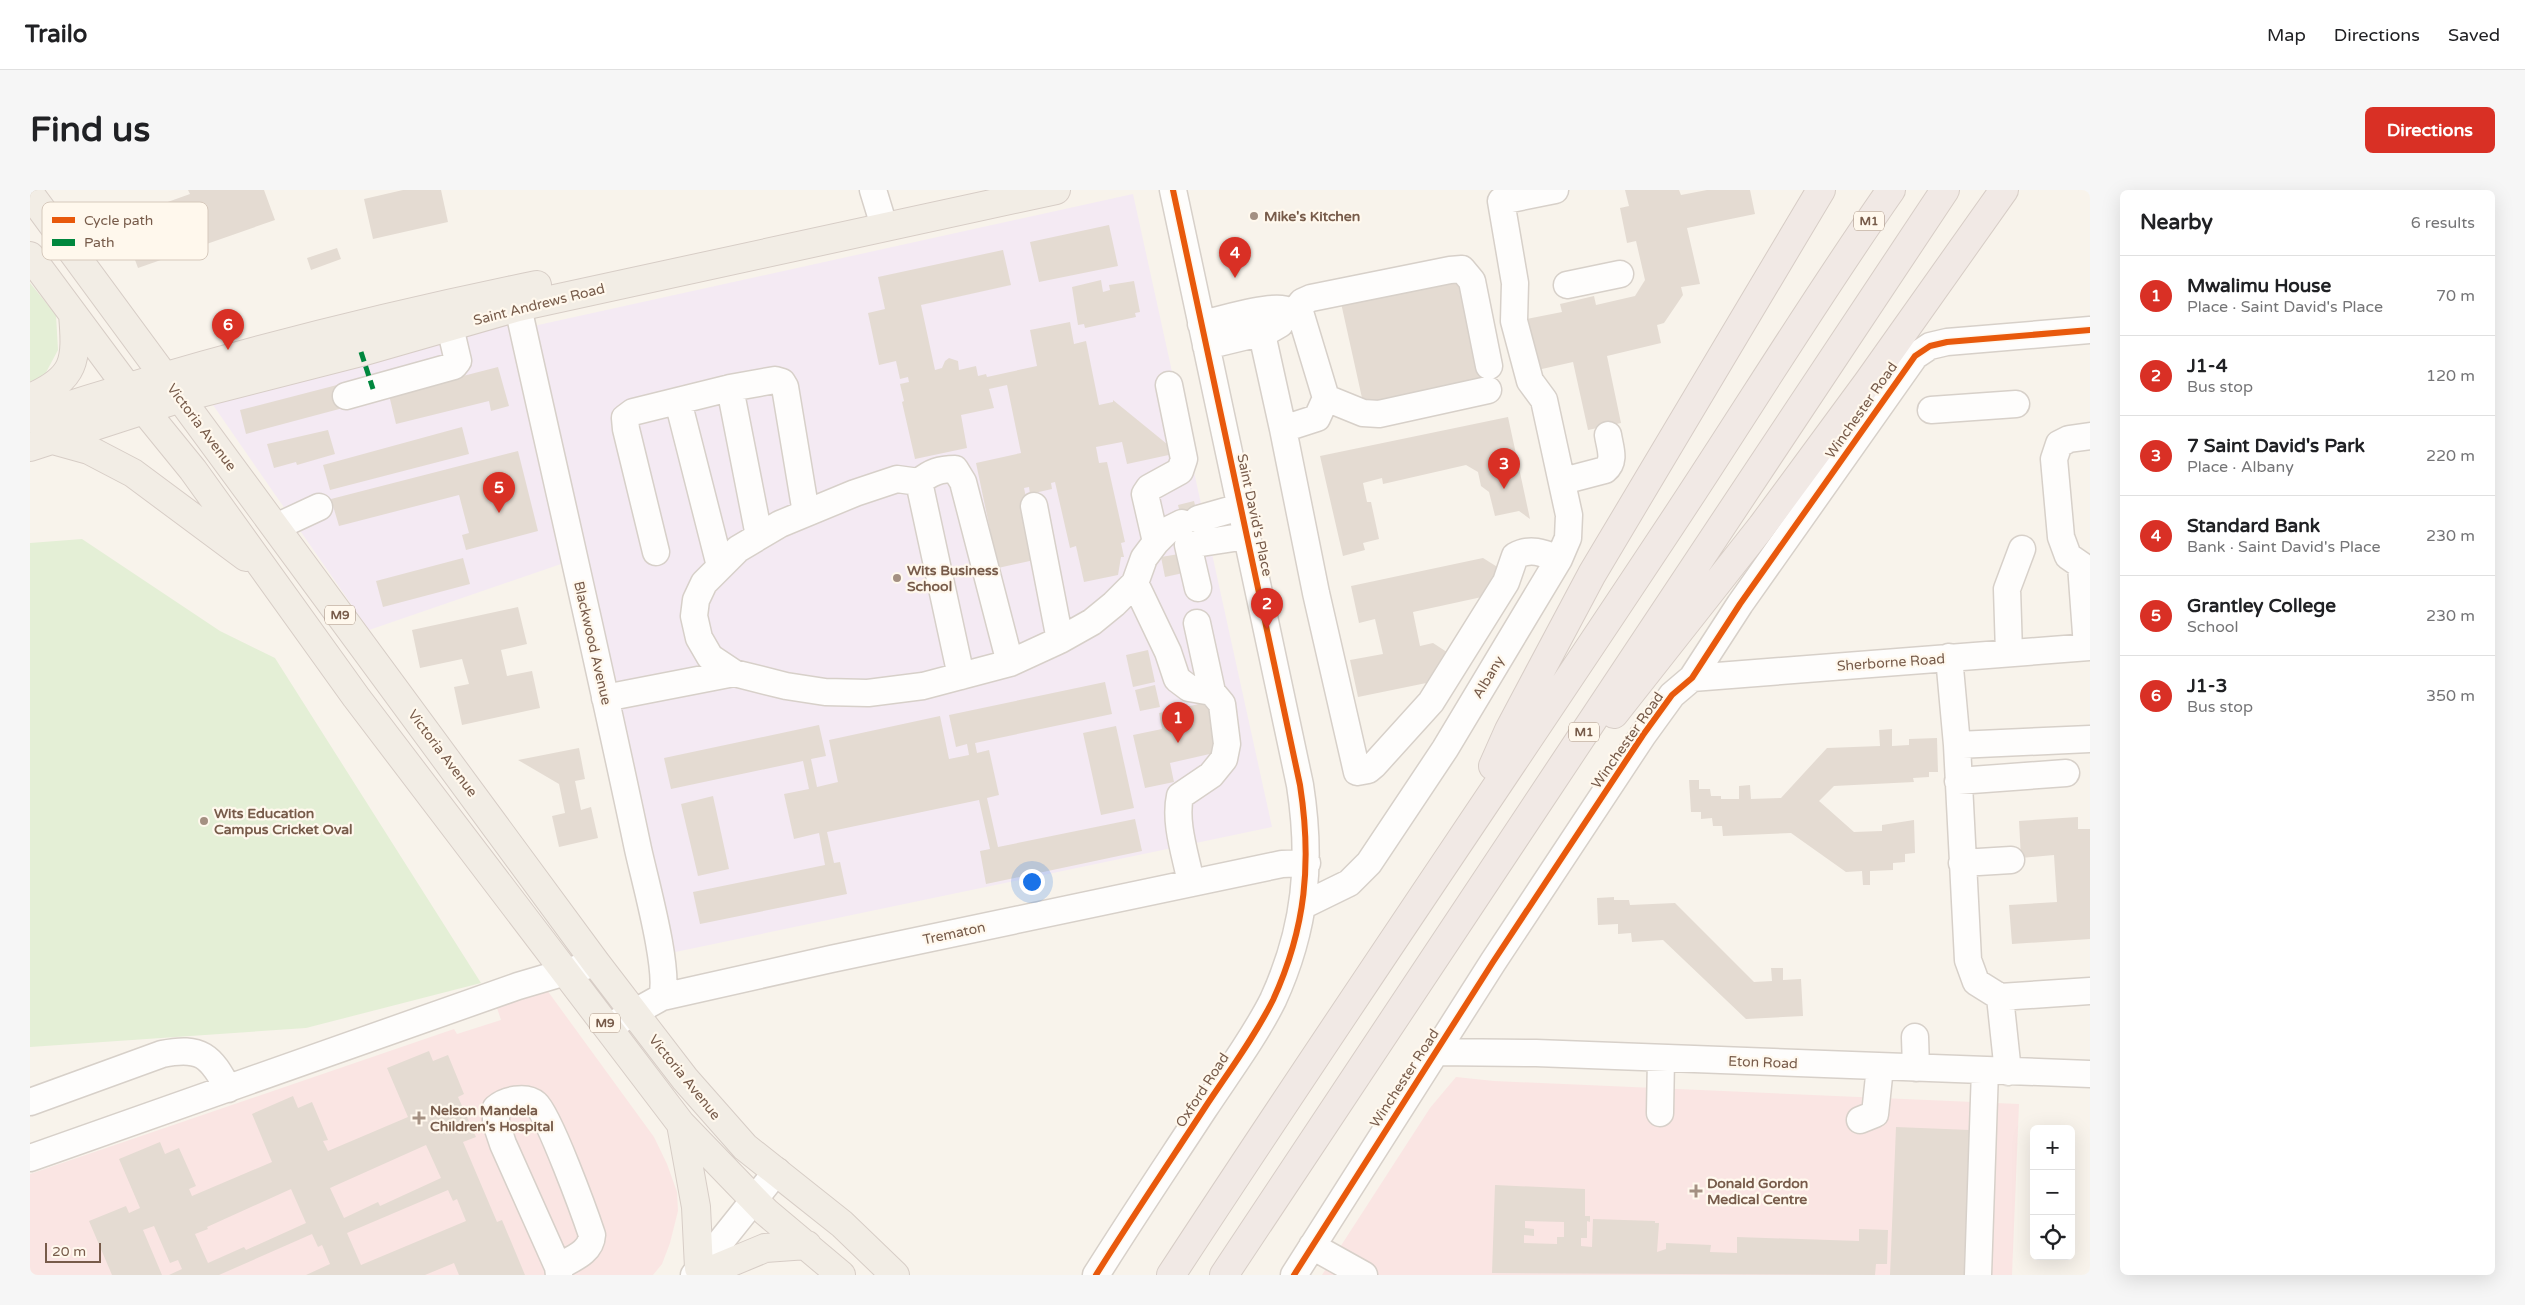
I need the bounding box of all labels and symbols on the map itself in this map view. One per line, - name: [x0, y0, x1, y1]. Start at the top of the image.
- legend: [42, 202, 208, 260]
- place label: Mike's Kitchen: [1264, 208, 1360, 225]
- marker: Mike's Kitchen: [1248, 210, 1260, 222]
- text: Cycle path: [84, 212, 153, 229]
- road number: M1: [1854, 212, 1884, 230]
- text: Path: [84, 234, 115, 251]
- pin: 4: [1219, 237, 1251, 278]
- street label: Saint Andrews Road: [472, 280, 607, 329]
- pin: 6: [212, 309, 244, 350]
- street label: Winchester Road: [1822, 359, 1901, 462]
- street label: Victoria Avenue: [163, 380, 240, 474]
- pin: 3: [1488, 448, 1520, 489]
- street label: Saint David's Place: [1233, 452, 1276, 578]
- pin: 5: [483, 472, 515, 513]
- place label: Wits Business School: [907, 562, 999, 595]
- marker: Wits Business School: [891, 572, 903, 584]
- street label: Blackwood Avenue: [570, 579, 615, 707]
- pin: 2: [1251, 588, 1283, 629]
- road number: M9: [325, 606, 355, 624]
- street label: Sherborne Road: [1836, 650, 1946, 675]
- street label: Albany: [1469, 653, 1508, 702]
- street label: Winchester Road: [1588, 689, 1667, 792]
- pin: 1: [1162, 702, 1194, 743]
- street label: Victoria Avenue: [404, 706, 481, 800]
- road number: M1: [1569, 722, 1599, 742]
- place label: Wits Education Campus Cricket Oval: [214, 805, 353, 838]
- marker: Wits Education Campus Cricket Oval: [198, 815, 210, 827]
- your location: [1019, 869, 1045, 895]
- street label: Trematon: [921, 919, 987, 948]
- road number: M9: [590, 1014, 620, 1032]
- street label: Winchester Road: [1366, 1026, 1443, 1131]
- street label: Victoria Avenue: [645, 1031, 724, 1123]
- street label: Oxford Road: [1172, 1050, 1233, 1131]
- street label: Eton Road: [1728, 1053, 1798, 1072]
- place label: Nelson Mandela Children's Hospital: [430, 1102, 554, 1135]
- marker: Nelson Mandela Children's Hospital: [412, 1111, 426, 1125]
- place label: Donald Gordon Medical Centre: [1707, 1175, 1808, 1208]
- marker: Donald Gordon Medical Centre: [1689, 1184, 1703, 1198]
- scale bar: [45, 1240, 101, 1263]

